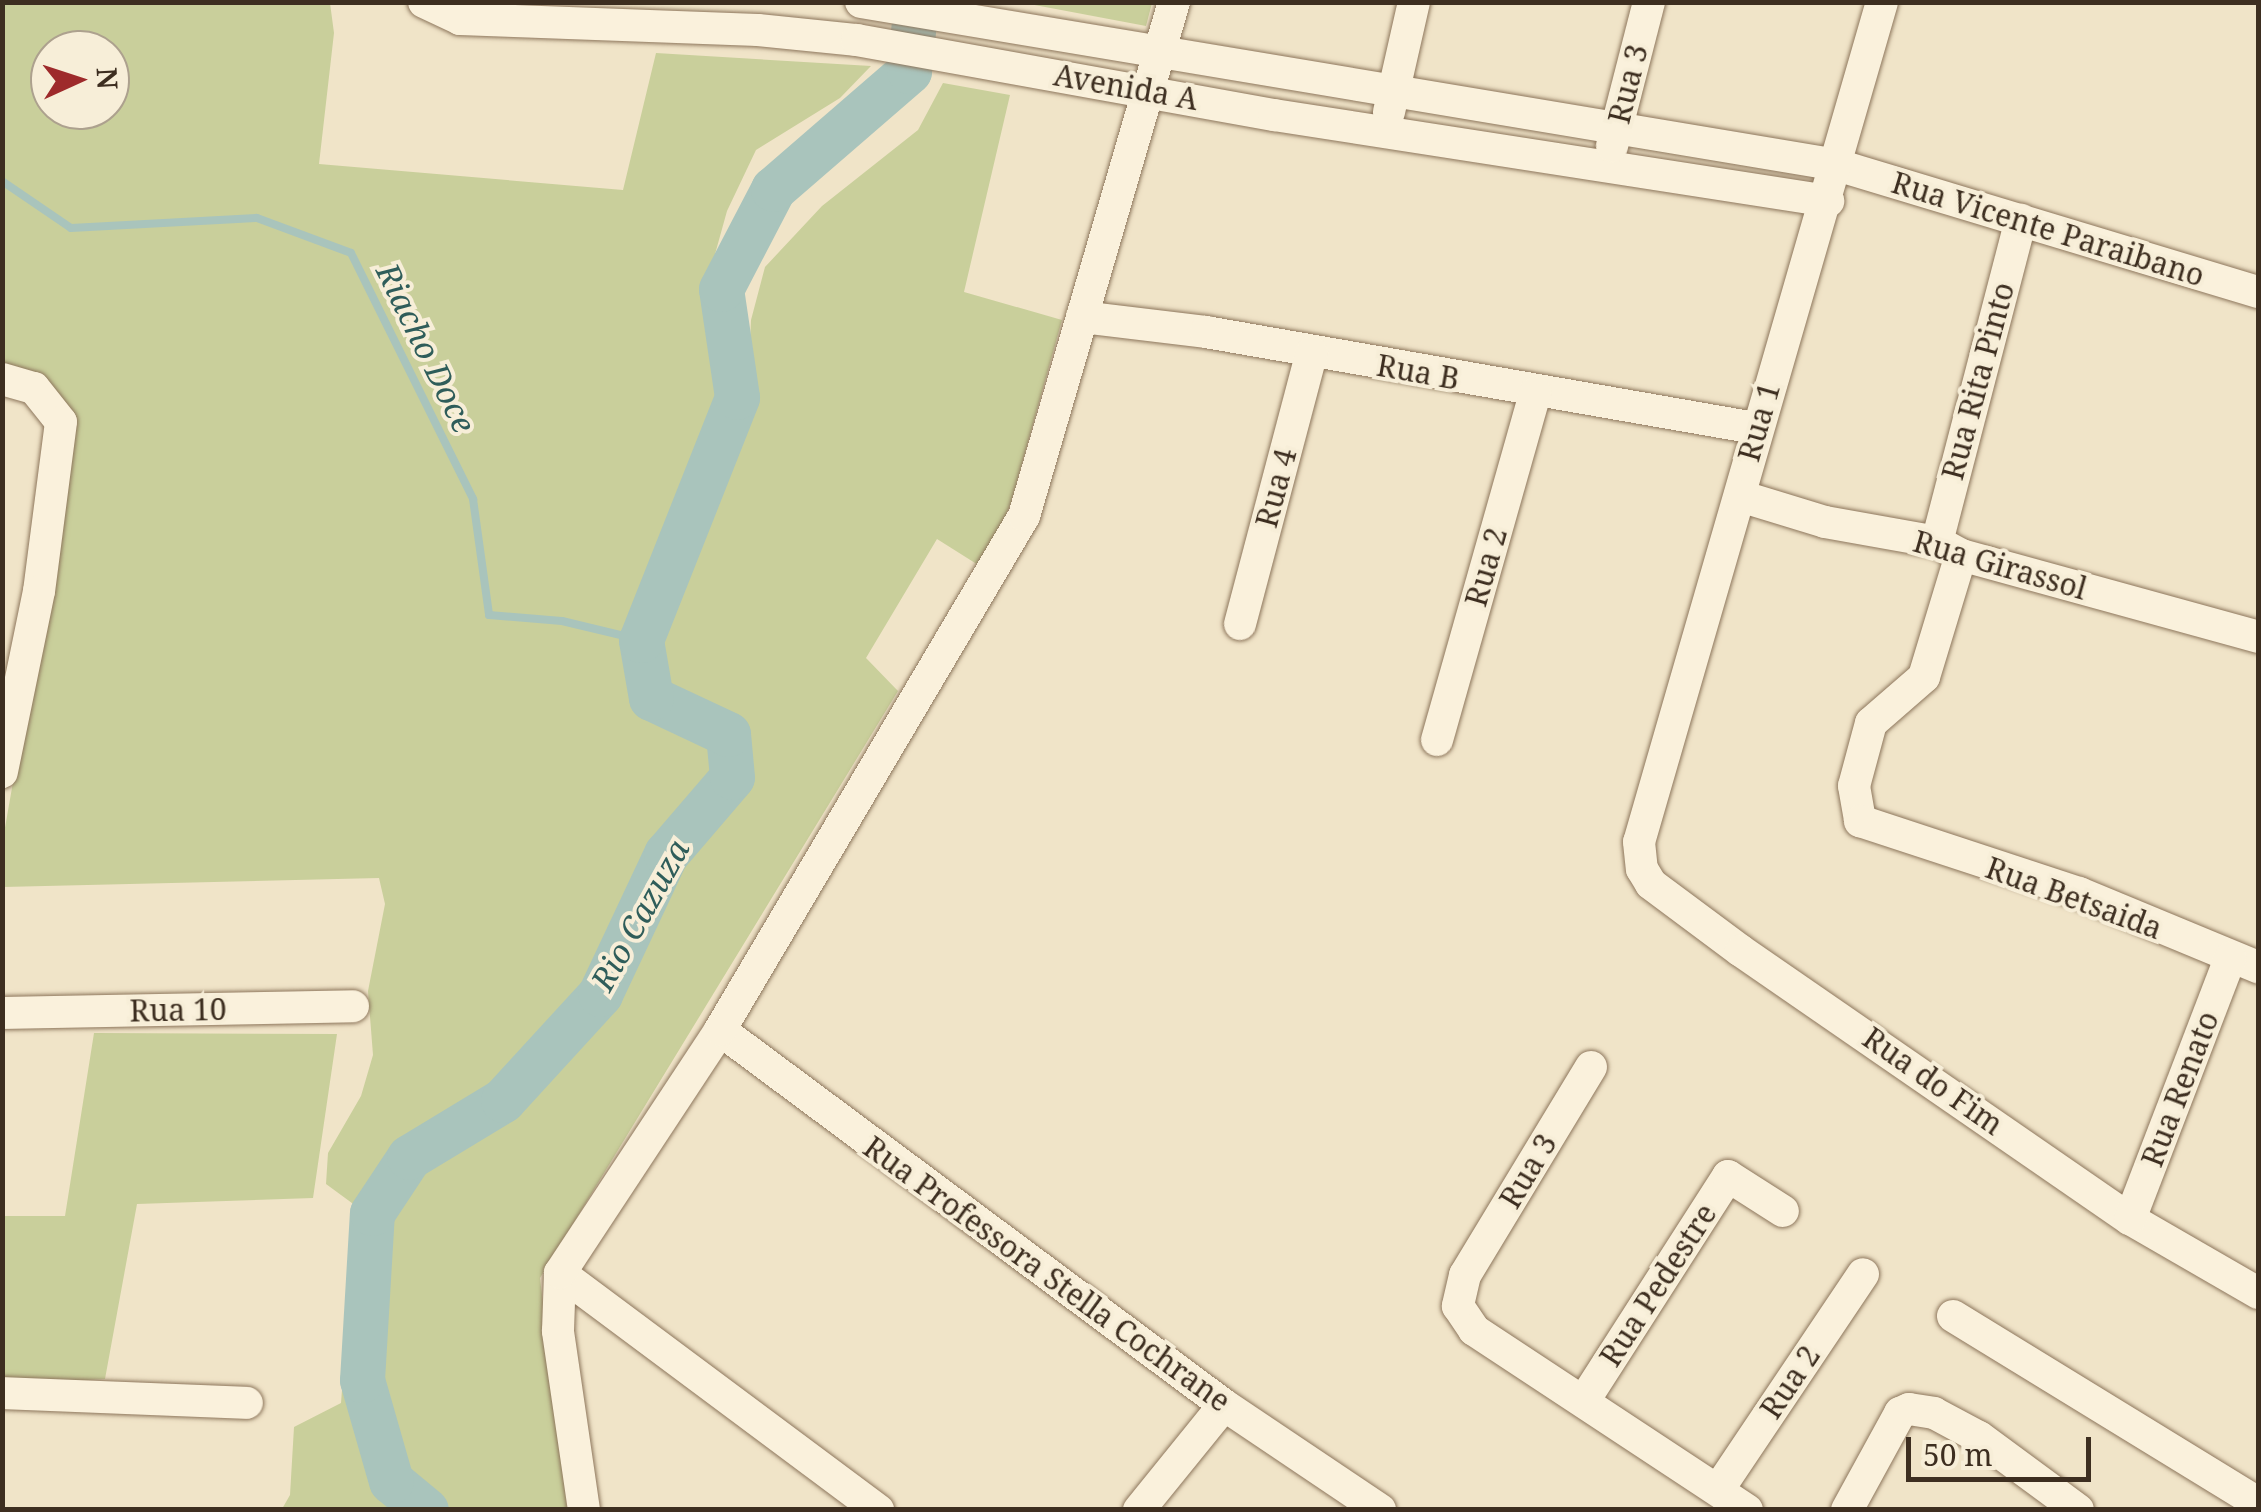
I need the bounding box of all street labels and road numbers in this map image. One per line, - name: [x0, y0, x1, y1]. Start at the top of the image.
- street label: Rua 3: [1601, 41, 1655, 127]
- street label: Avenida A: [1051, 57, 1201, 117]
- street label: Rua Vicente Paraibano: [1887, 164, 2209, 294]
- street label: Rua Rita Pinto: [1934, 278, 2022, 484]
- street label: Rua B: [1374, 347, 1462, 397]
- street label: Rua 1: [1731, 378, 1787, 466]
- street label: Rua 4: [1248, 445, 1304, 531]
- street label: Rua 2: [1458, 523, 1514, 611]
- street label: Rua Girassol: [1909, 523, 2091, 607]
- street label: Rua Betsaida: [1981, 849, 2167, 947]
- street label: Rua 10: [129, 991, 227, 1029]
- street label: Rua Renato: [2134, 1006, 2226, 1172]
- street label: Rua do Fim: [1856, 1020, 2010, 1142]
- street label: Rua 3: [1492, 1127, 1564, 1215]
- street label: Rua Professora Stella Cochrane: [857, 1129, 1237, 1419]
- street label: Rua Pedestre: [1592, 1197, 1724, 1373]
- street label: Rua 2: [1753, 1339, 1827, 1425]

